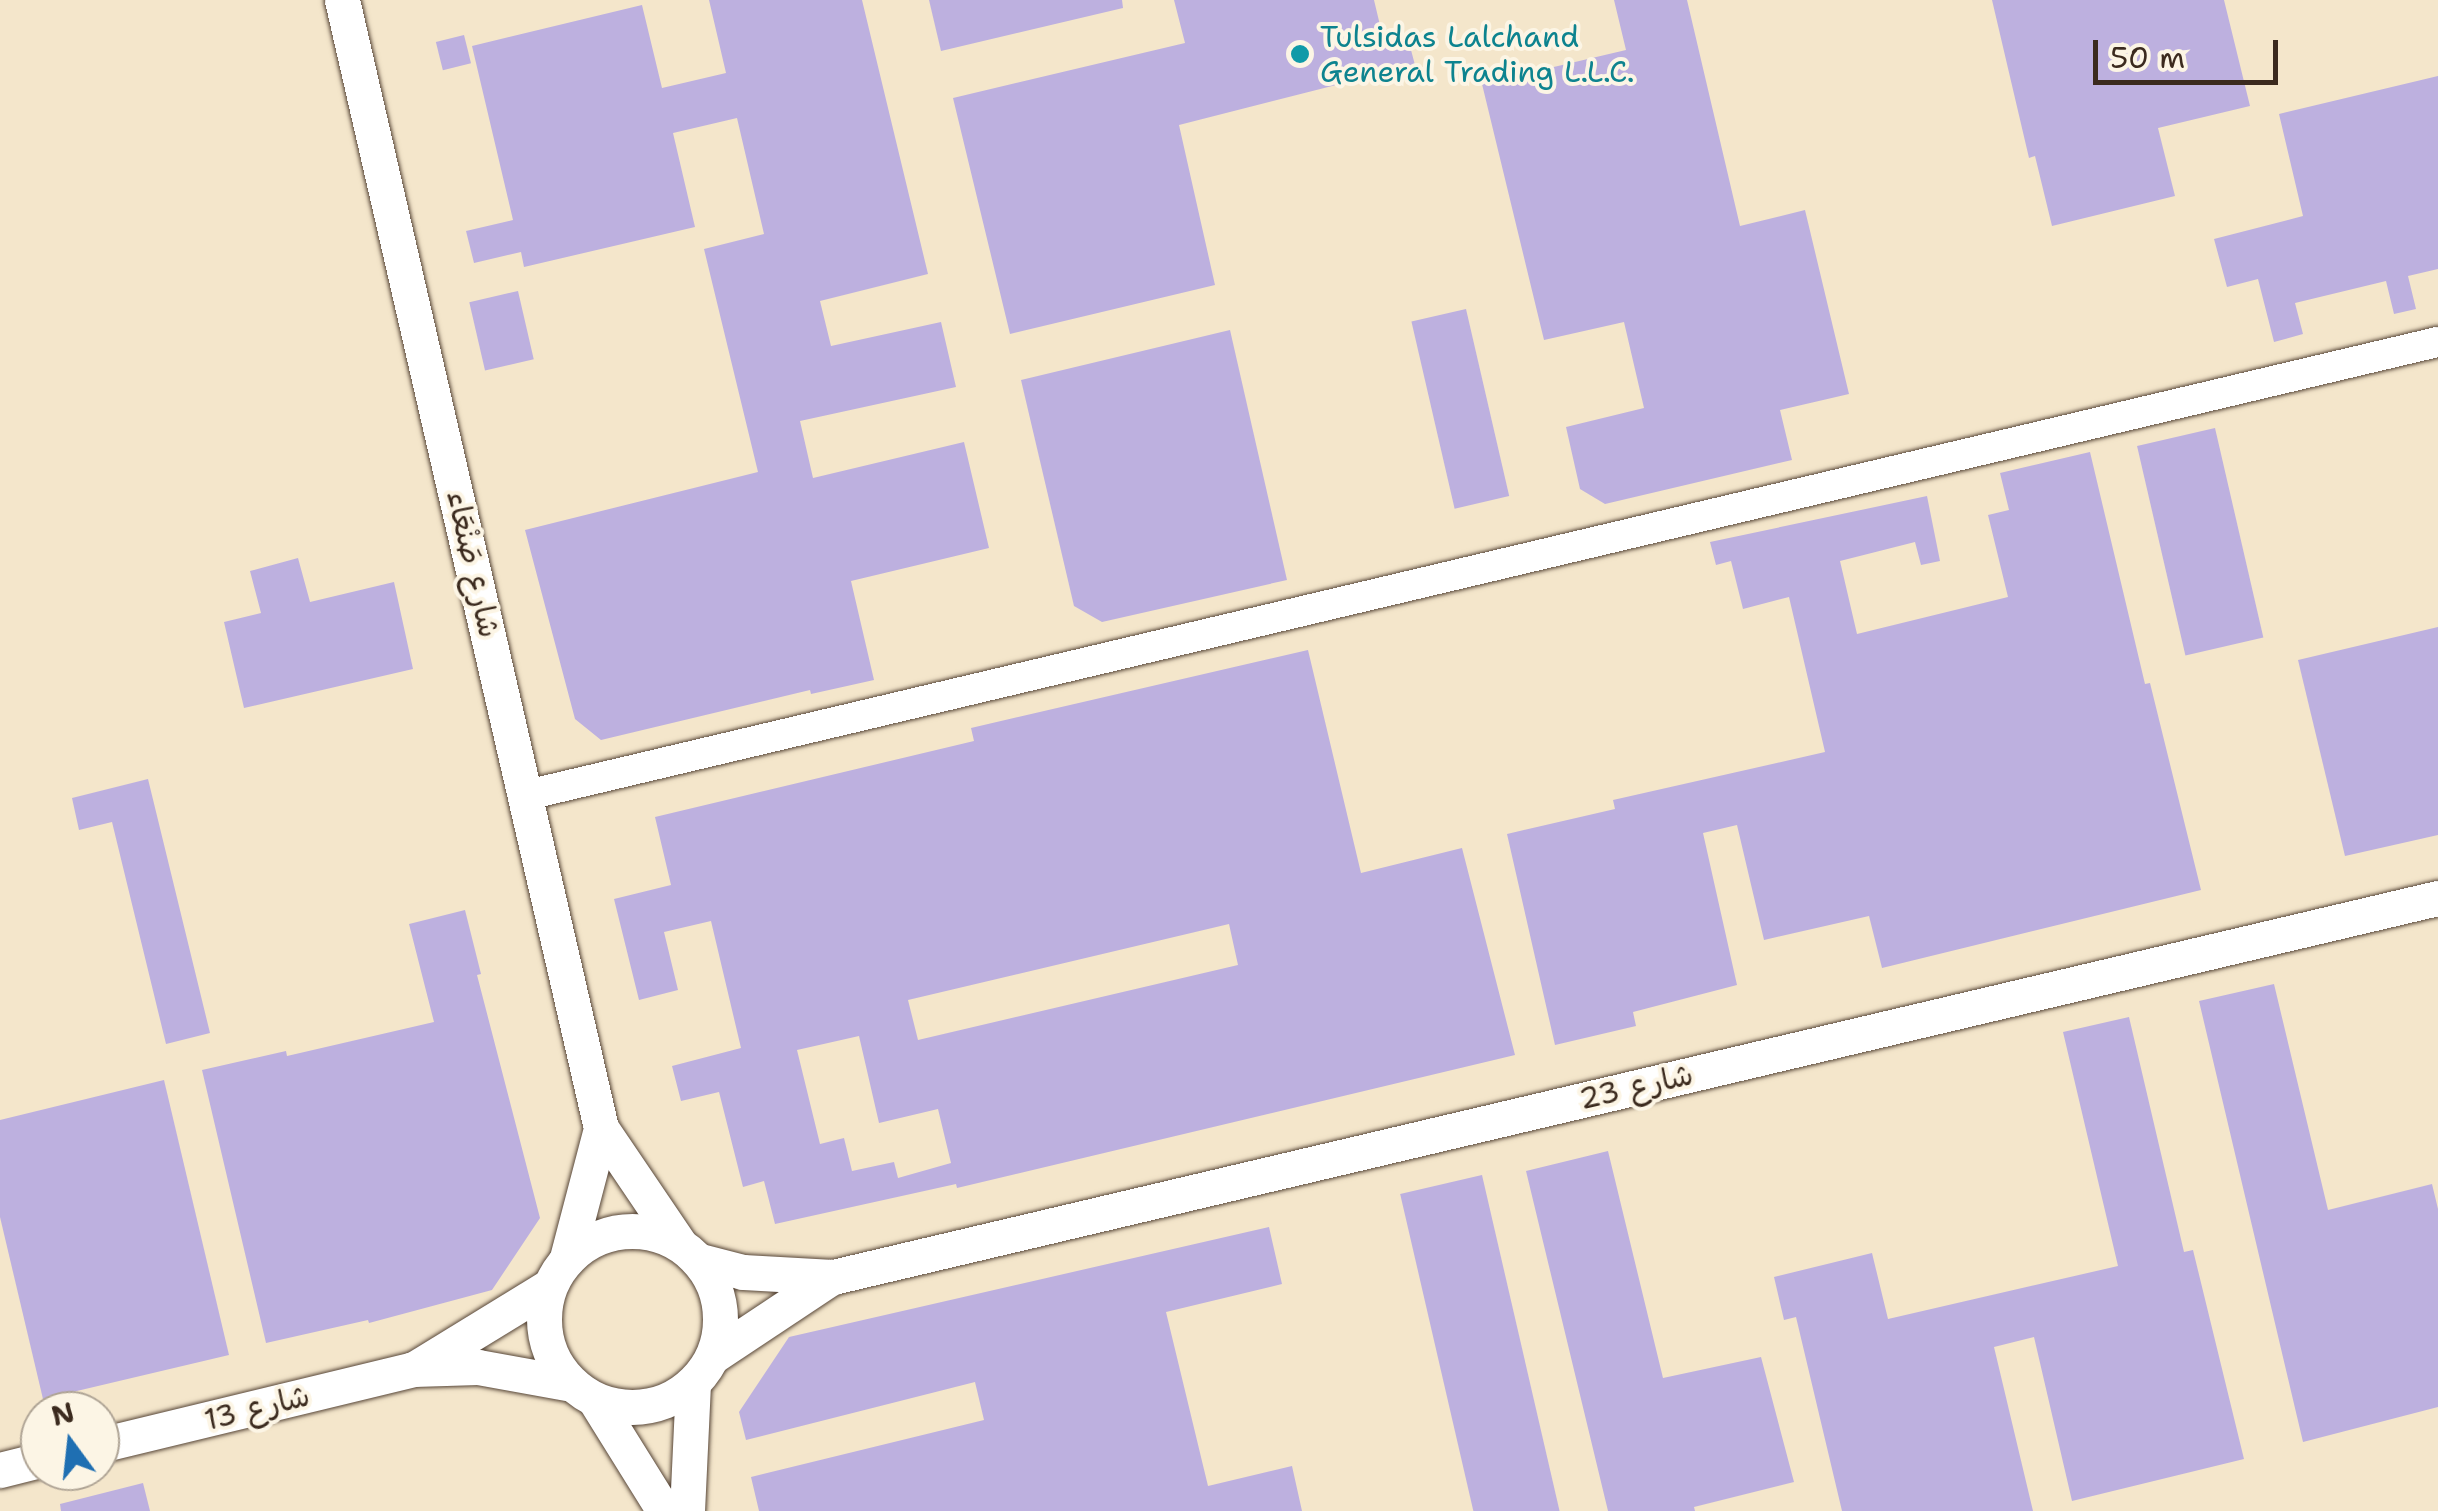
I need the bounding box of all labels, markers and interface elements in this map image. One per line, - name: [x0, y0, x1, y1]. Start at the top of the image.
- place label: Tulsidas Lalchand General Trading L.L.C.: [1320, 19, 1634, 90]
- scale bar: [2098, 20, 2283, 82]
- text: 50 m: [2110, 37, 2185, 78]
- marker: Tulsidas Lalchand General Trading L.L.C.: [1289, 43, 1311, 65]
- street label: شارع صَنْعَاء: [439, 487, 507, 641]
- street label: شارع 23: [1576, 1056, 1696, 1118]
- street label: شارع 13: [201, 1378, 313, 1438]
- north arrow: [20, 1391, 120, 1491]
- text: N: [47, 1393, 78, 1435]

